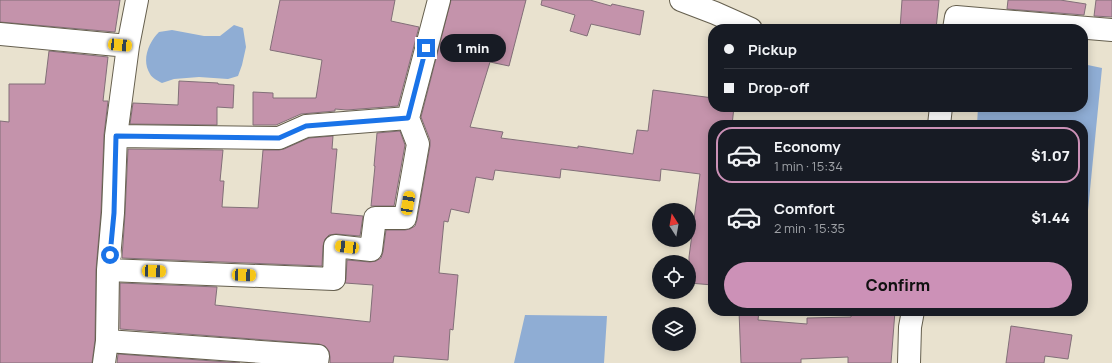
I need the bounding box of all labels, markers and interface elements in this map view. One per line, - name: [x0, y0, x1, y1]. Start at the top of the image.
- callout: 1 min: [440, 34, 506, 62]
- car: [108, 38, 132, 52]
- route end: [417, 39, 435, 57]
- text: 1 min: [457, 39, 489, 57]
- text: Pickup: [748, 39, 797, 60]
- text: Drop-off: [748, 77, 809, 98]
- text: Economy: [774, 136, 841, 157]
- icon: car: [726, 137, 762, 173]
- text: $1.07: [1031, 145, 1070, 166]
- text: 1 min · 15:34: [774, 157, 843, 175]
- car: [400, 190, 416, 216]
- text: Comfort: [774, 198, 835, 219]
- icon: car: [726, 199, 762, 235]
- north arrow: [652, 203, 696, 247]
- map controls: [652, 203, 696, 351]
- text: $1.44: [1031, 207, 1070, 228]
- text: 2 min · 15:35: [774, 219, 845, 237]
- car: [334, 240, 360, 254]
- route start: [101, 246, 119, 264]
- button: locate: [652, 255, 696, 299]
- button: Confirm: [724, 262, 1072, 308]
- car: [142, 265, 166, 277]
- car: [232, 269, 256, 281]
- button: layers: [652, 307, 696, 351]

